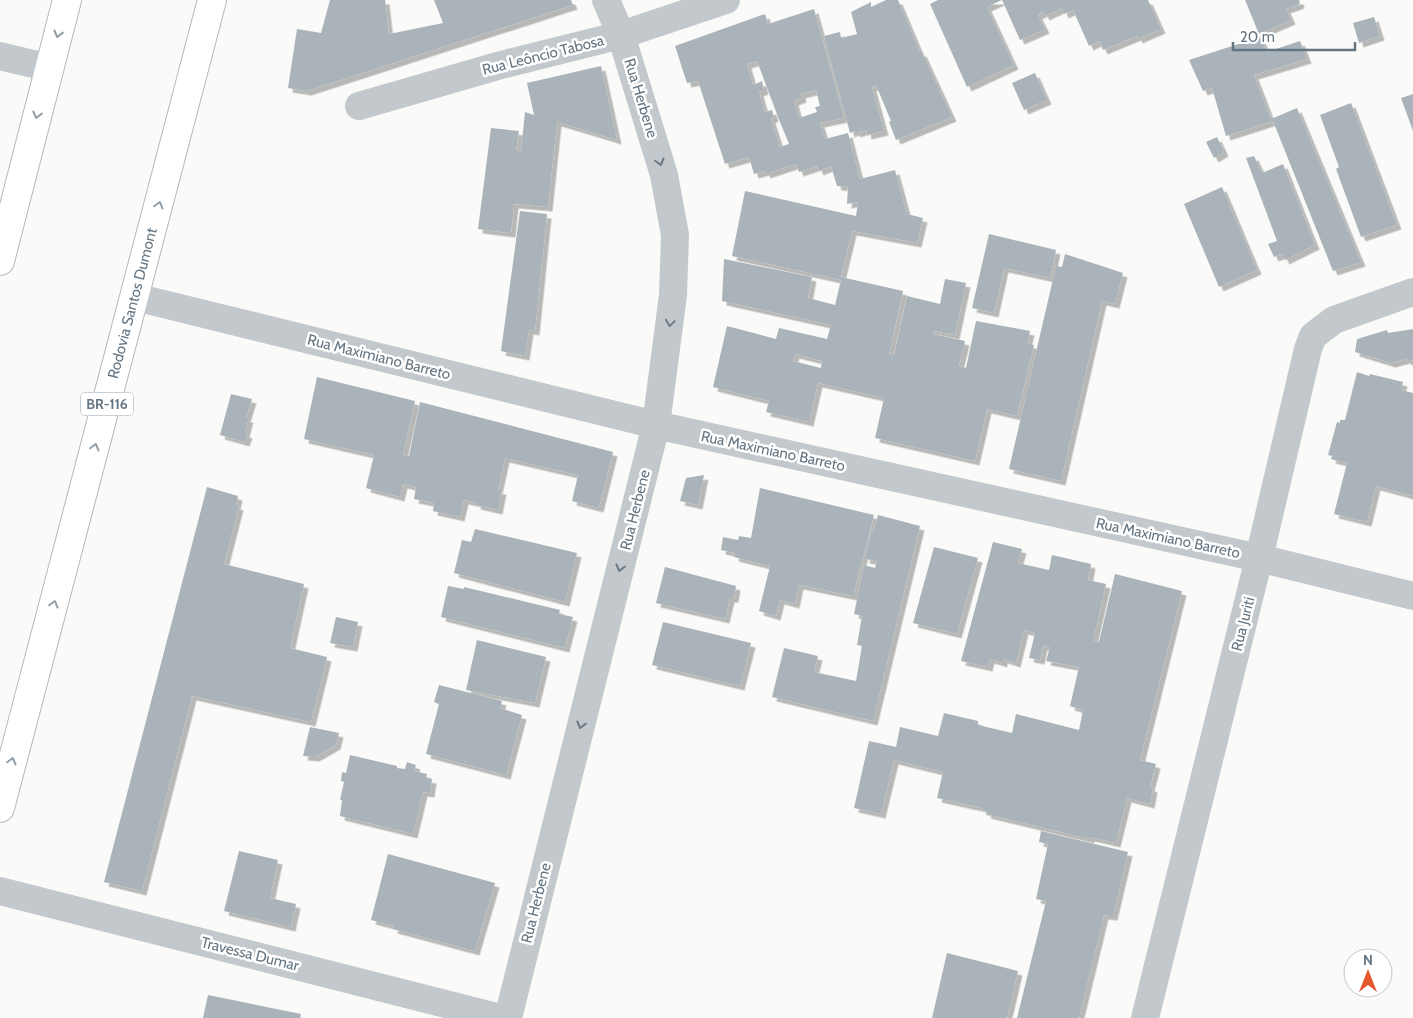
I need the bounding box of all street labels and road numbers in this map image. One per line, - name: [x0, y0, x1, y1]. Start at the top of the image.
- street label: Rua Leôncio Tabosa: [480, 31, 607, 79]
- street label: Rua Herbene: [620, 56, 662, 140]
- street label: Rodovia Santos Dumont: [104, 226, 161, 380]
- street label: Rua Maximiano Barreto: [306, 331, 452, 383]
- road number: BR-116: [81, 392, 133, 416]
- street label: Rua Maximiano Barreto: [699, 427, 847, 475]
- street label: Rua Herbene: [616, 468, 654, 552]
- street label: Rua Maximiano Barreto: [1094, 514, 1242, 562]
- street label: Rua Juriti: [1228, 595, 1258, 653]
- street label: Rua Herbene: [517, 861, 555, 945]
- street label: Travessa Dumar: [199, 933, 301, 975]

